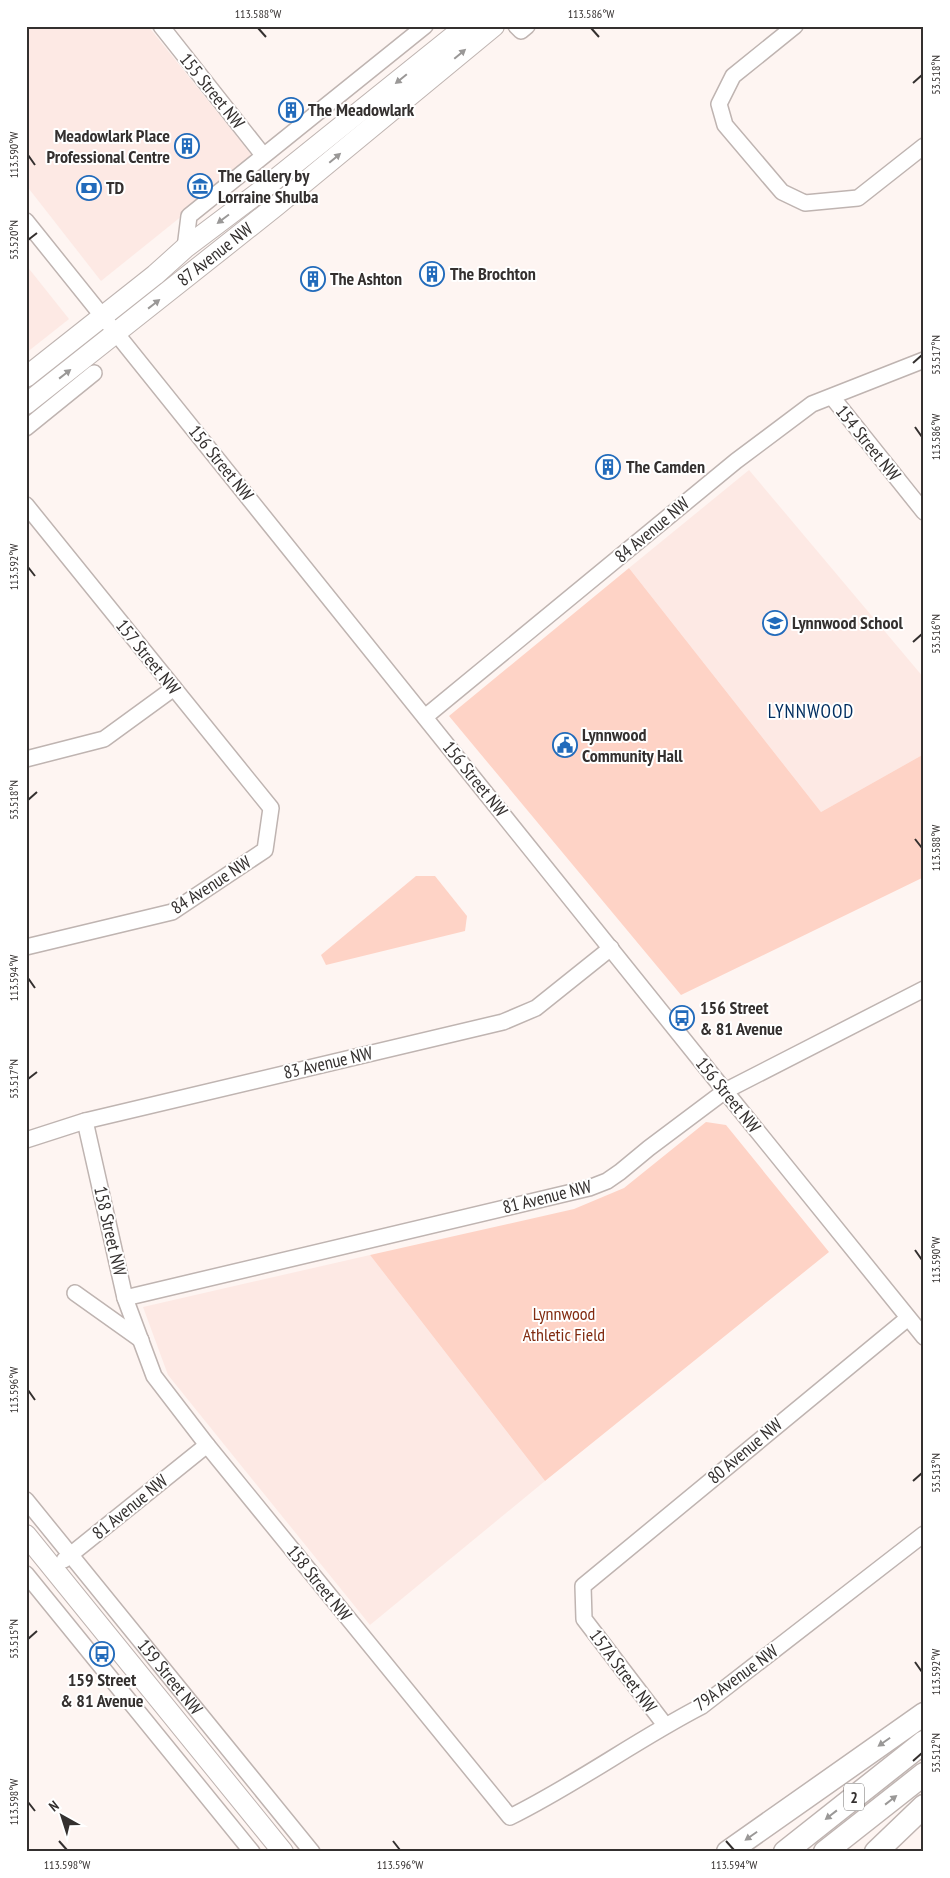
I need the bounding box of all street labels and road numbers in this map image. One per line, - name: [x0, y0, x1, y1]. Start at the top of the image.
- street label: 155 Street NW: [175, 48, 250, 133]
- street label: 87 Avenue NW: [172, 217, 257, 291]
- street label: 154 Street NW: [831, 400, 906, 485]
- street label: 156 Street NW: [184, 420, 259, 505]
- street label: 84 Avenue NW: [610, 492, 694, 568]
- street label: 157 Street NW: [111, 614, 186, 699]
- street label: 156 Street NW: [438, 736, 513, 821]
- street label: 84 Avenue NW: [166, 850, 255, 919]
- street label: 83 Avenue NW: [281, 1041, 375, 1084]
- street label: 156 Street NW: [691, 1052, 766, 1137]
- street label: 81 Avenue NW: [500, 1174, 594, 1219]
- street label: 158 Street NW: [89, 1184, 132, 1278]
- street label: 80 Avenue NW: [703, 1413, 787, 1489]
- street label: 81 Avenue NW: [87, 1469, 172, 1544]
- street label: 158 Street NW: [282, 1540, 357, 1625]
- street label: 157A Street NW: [585, 1624, 662, 1717]
- street label: 159 Street NW: [133, 1634, 208, 1719]
- street label: 79A Avenue NW: [689, 1639, 782, 1716]
- road number: 2: [844, 1784, 864, 1810]

